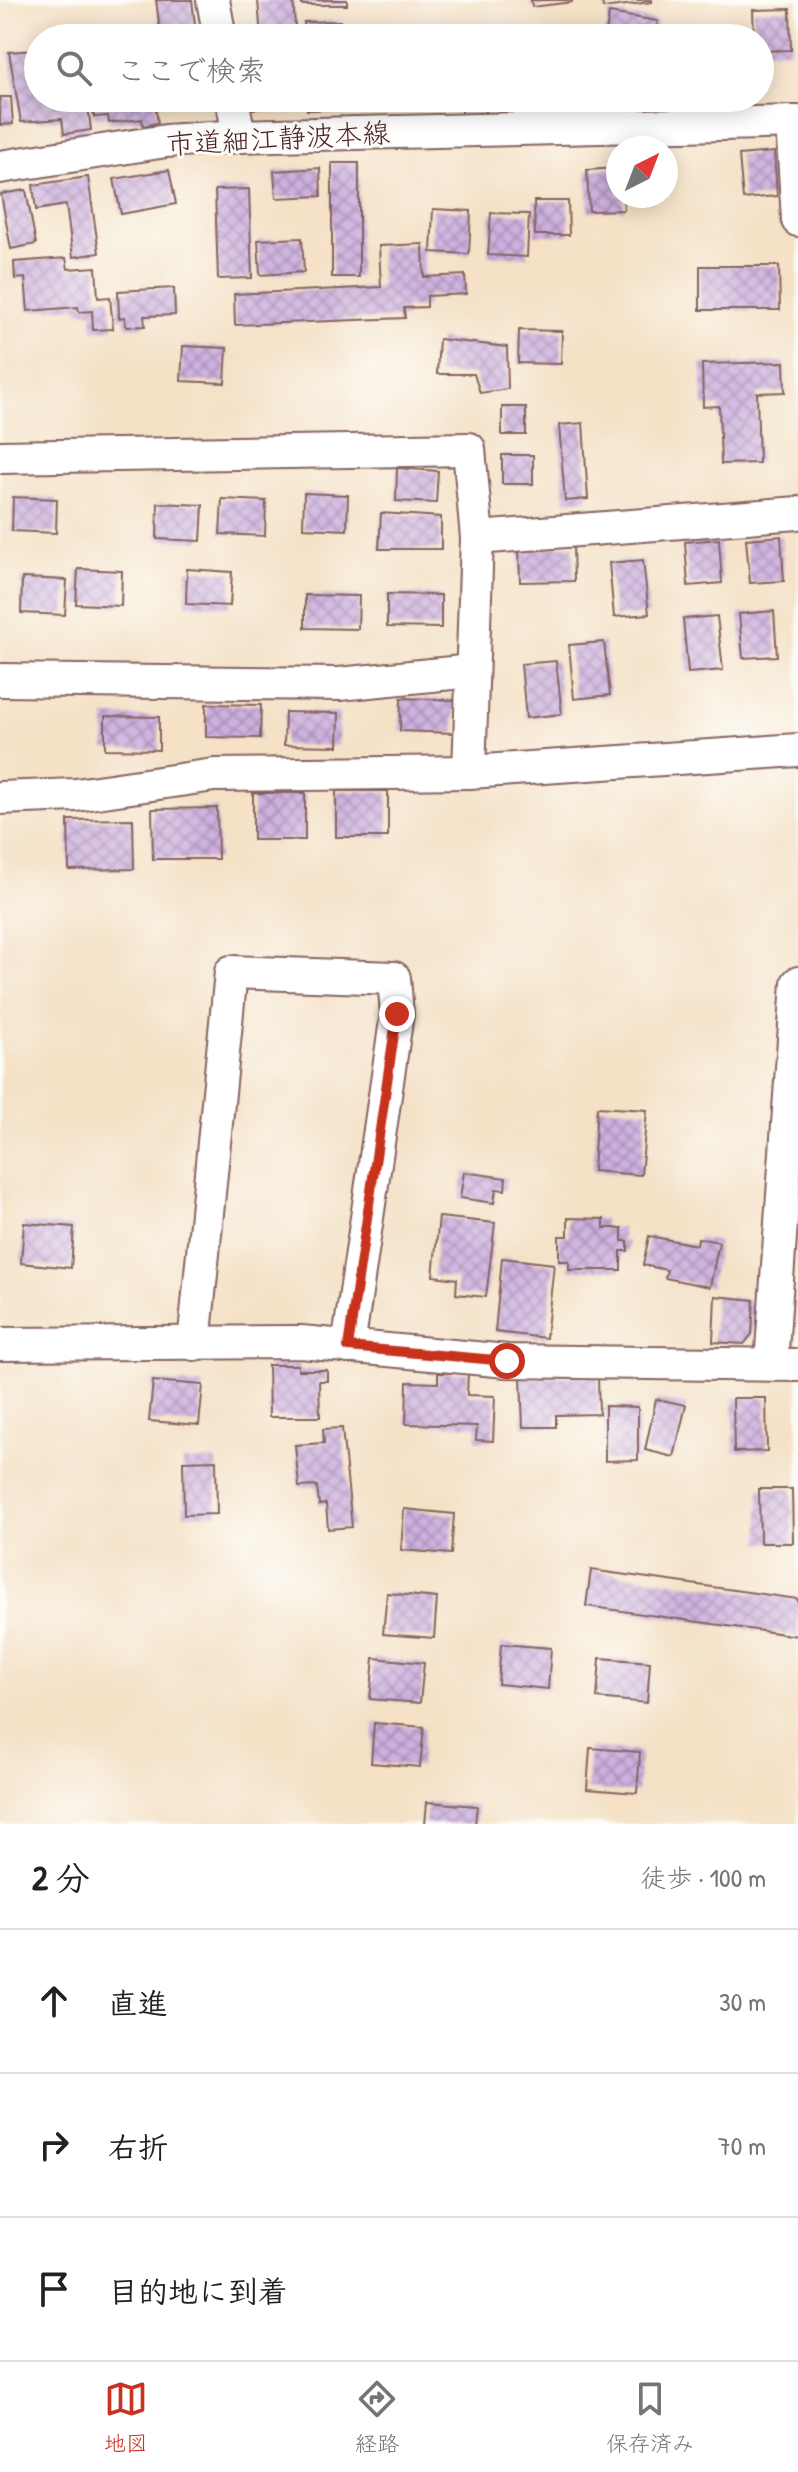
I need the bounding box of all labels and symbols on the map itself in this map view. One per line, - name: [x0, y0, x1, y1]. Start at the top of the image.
- street label: 市道細江静波本線: [165, 113, 391, 163]
- north arrow: [606, 136, 678, 208]
- route end: [379, 996, 415, 1032]
- route start: [489, 1343, 525, 1379]

